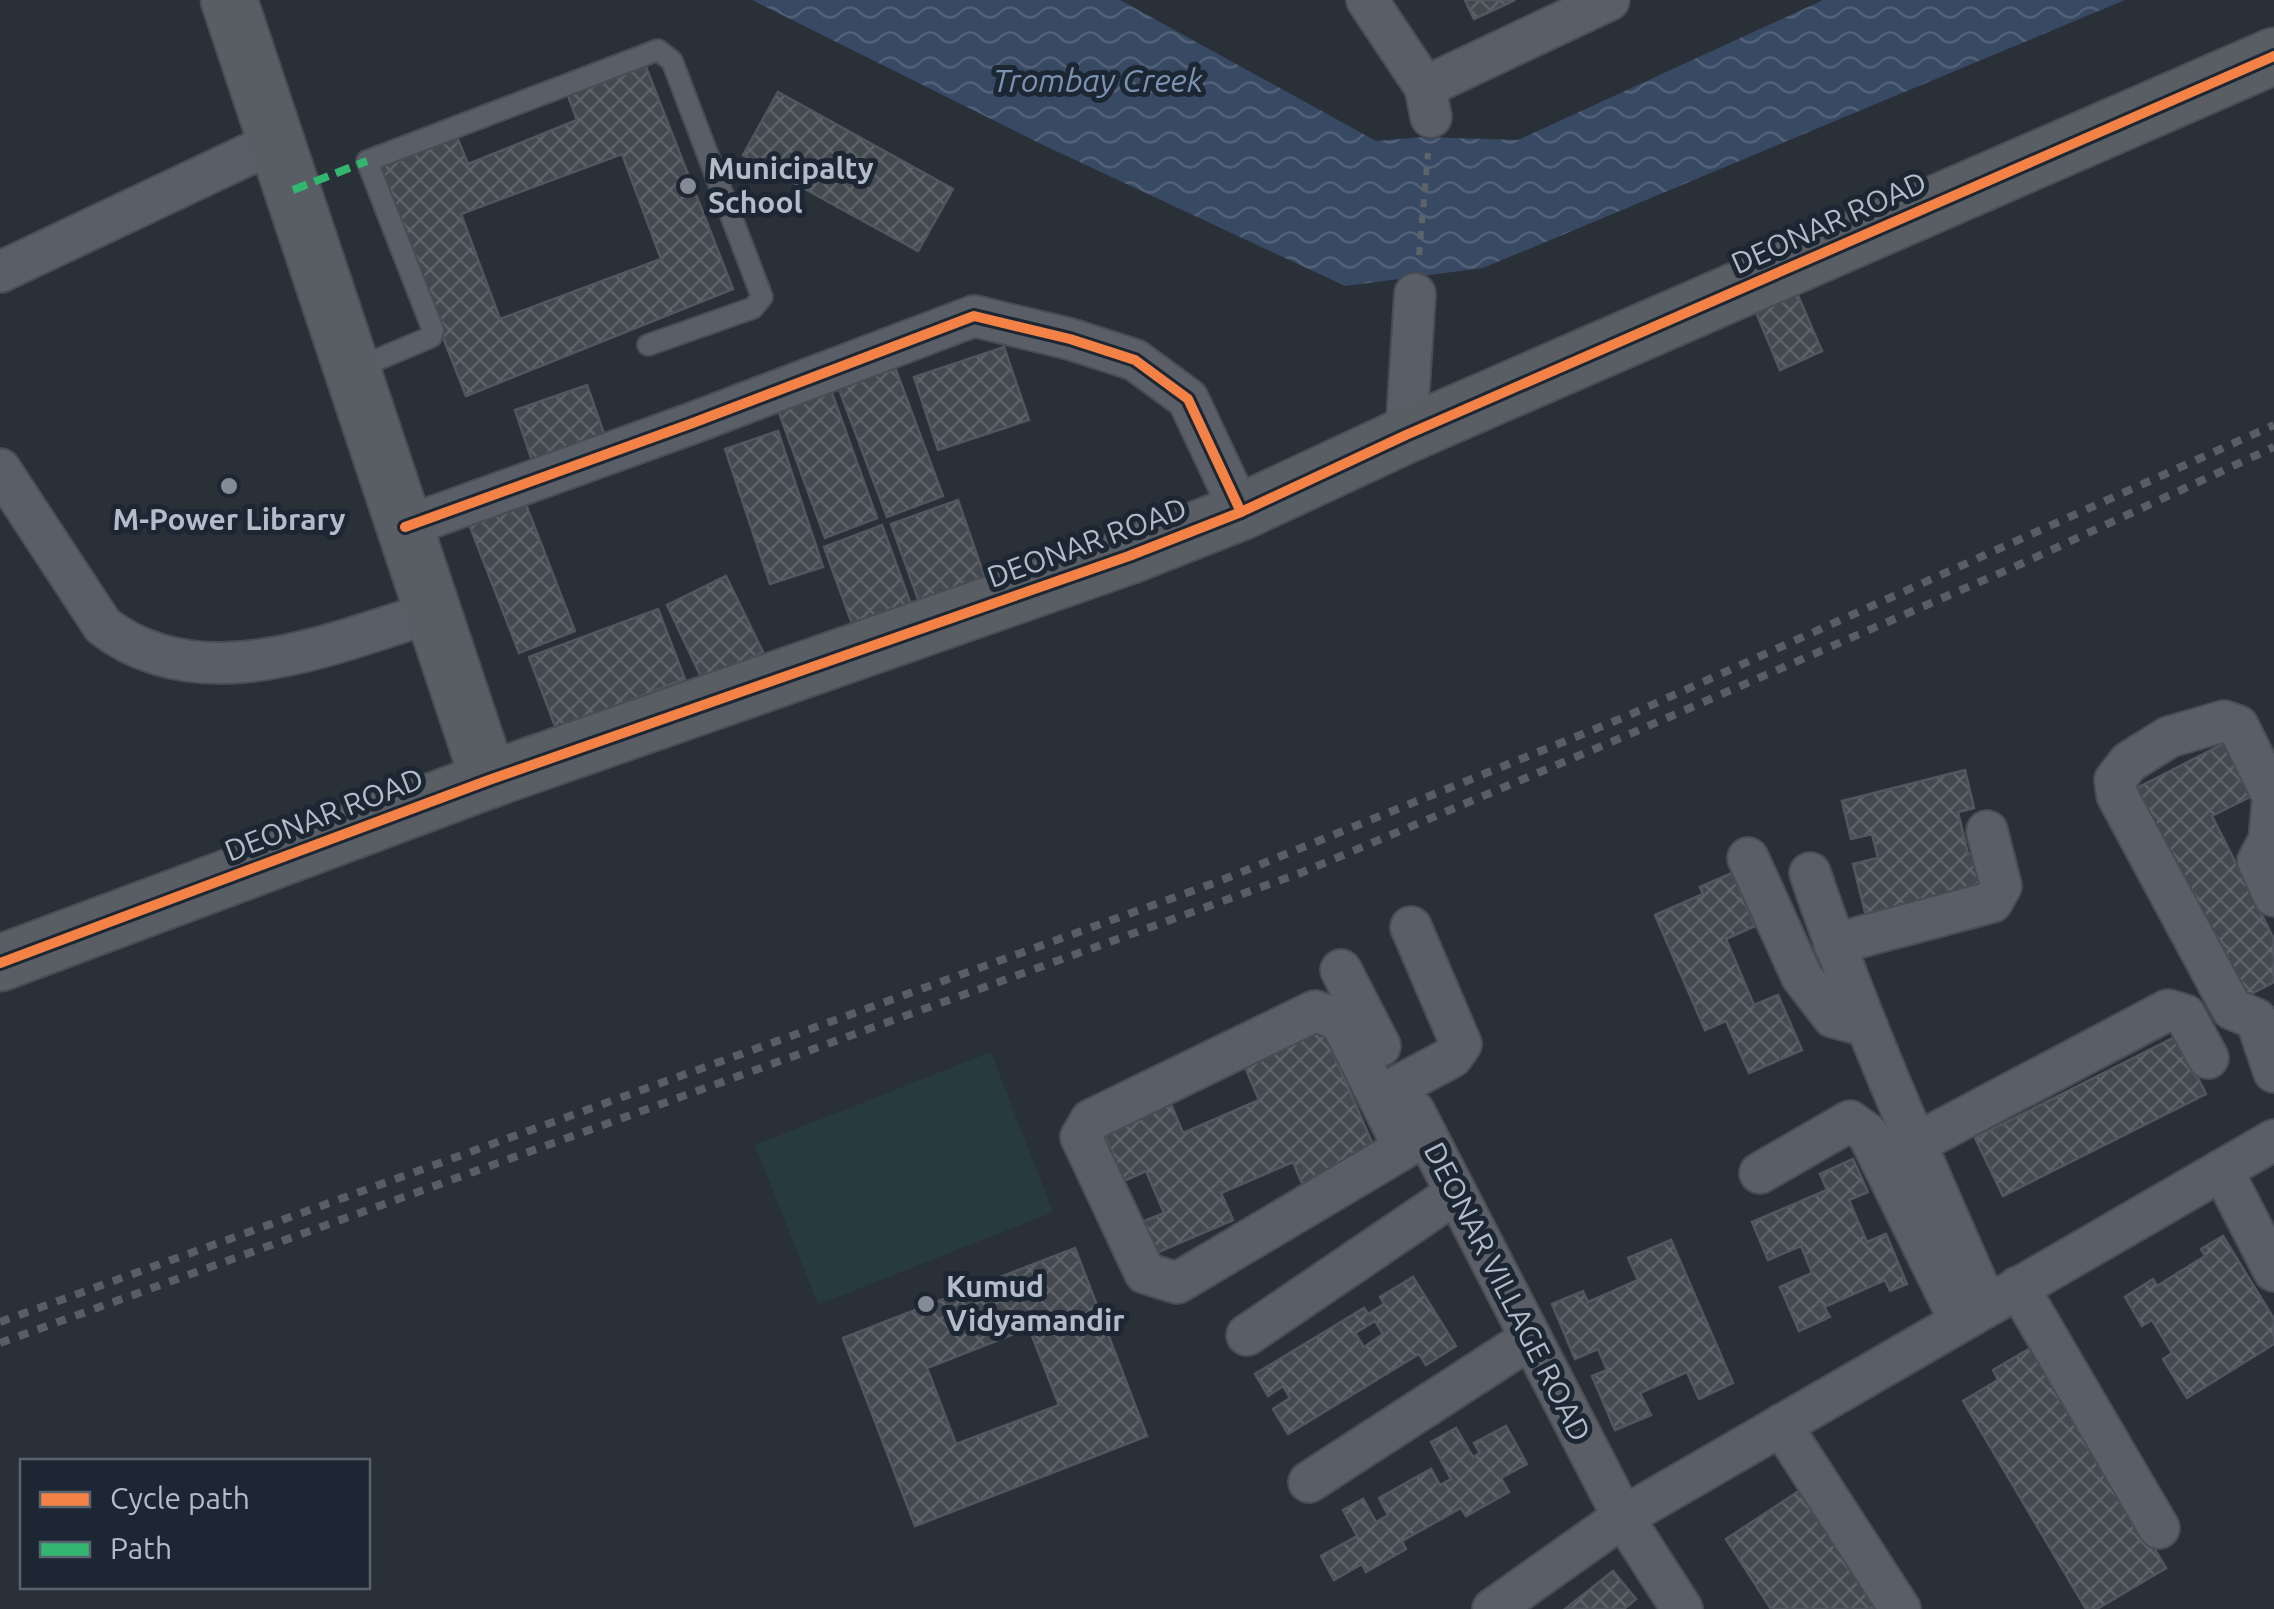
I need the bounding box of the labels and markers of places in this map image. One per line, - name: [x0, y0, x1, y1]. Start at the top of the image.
- place label: Municipalty School: [708, 151, 874, 219]
- marker: Municipalty School: [677, 175, 699, 197]
- marker: M-Power Library: [218, 475, 240, 497]
- place label: M-Power Library: [112, 502, 346, 536]
- place label: Kumud Vidyamandir: [946, 1269, 1125, 1337]
- marker: Kumud Vidyamandir: [915, 1293, 937, 1315]

